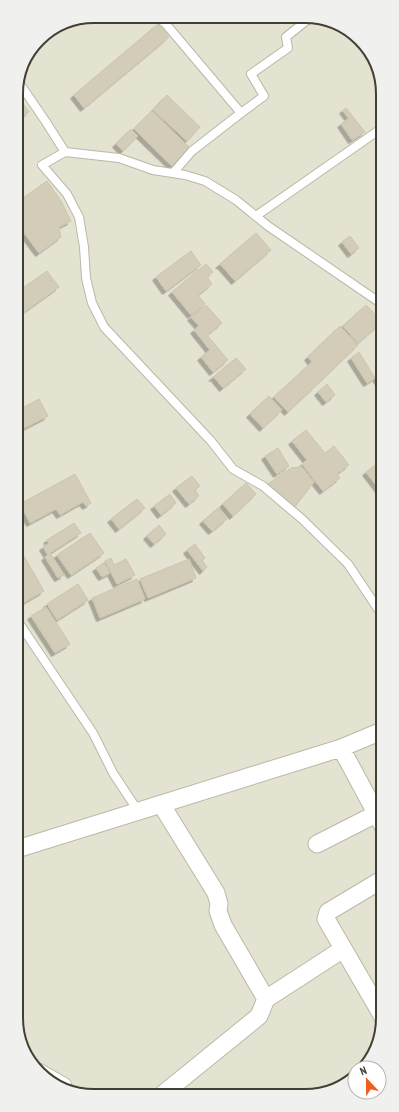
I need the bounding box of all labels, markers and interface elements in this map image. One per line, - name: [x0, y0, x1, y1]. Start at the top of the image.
- north arrow: [347, 1060, 387, 1100]
- text: N: [358, 1063, 369, 1078]

